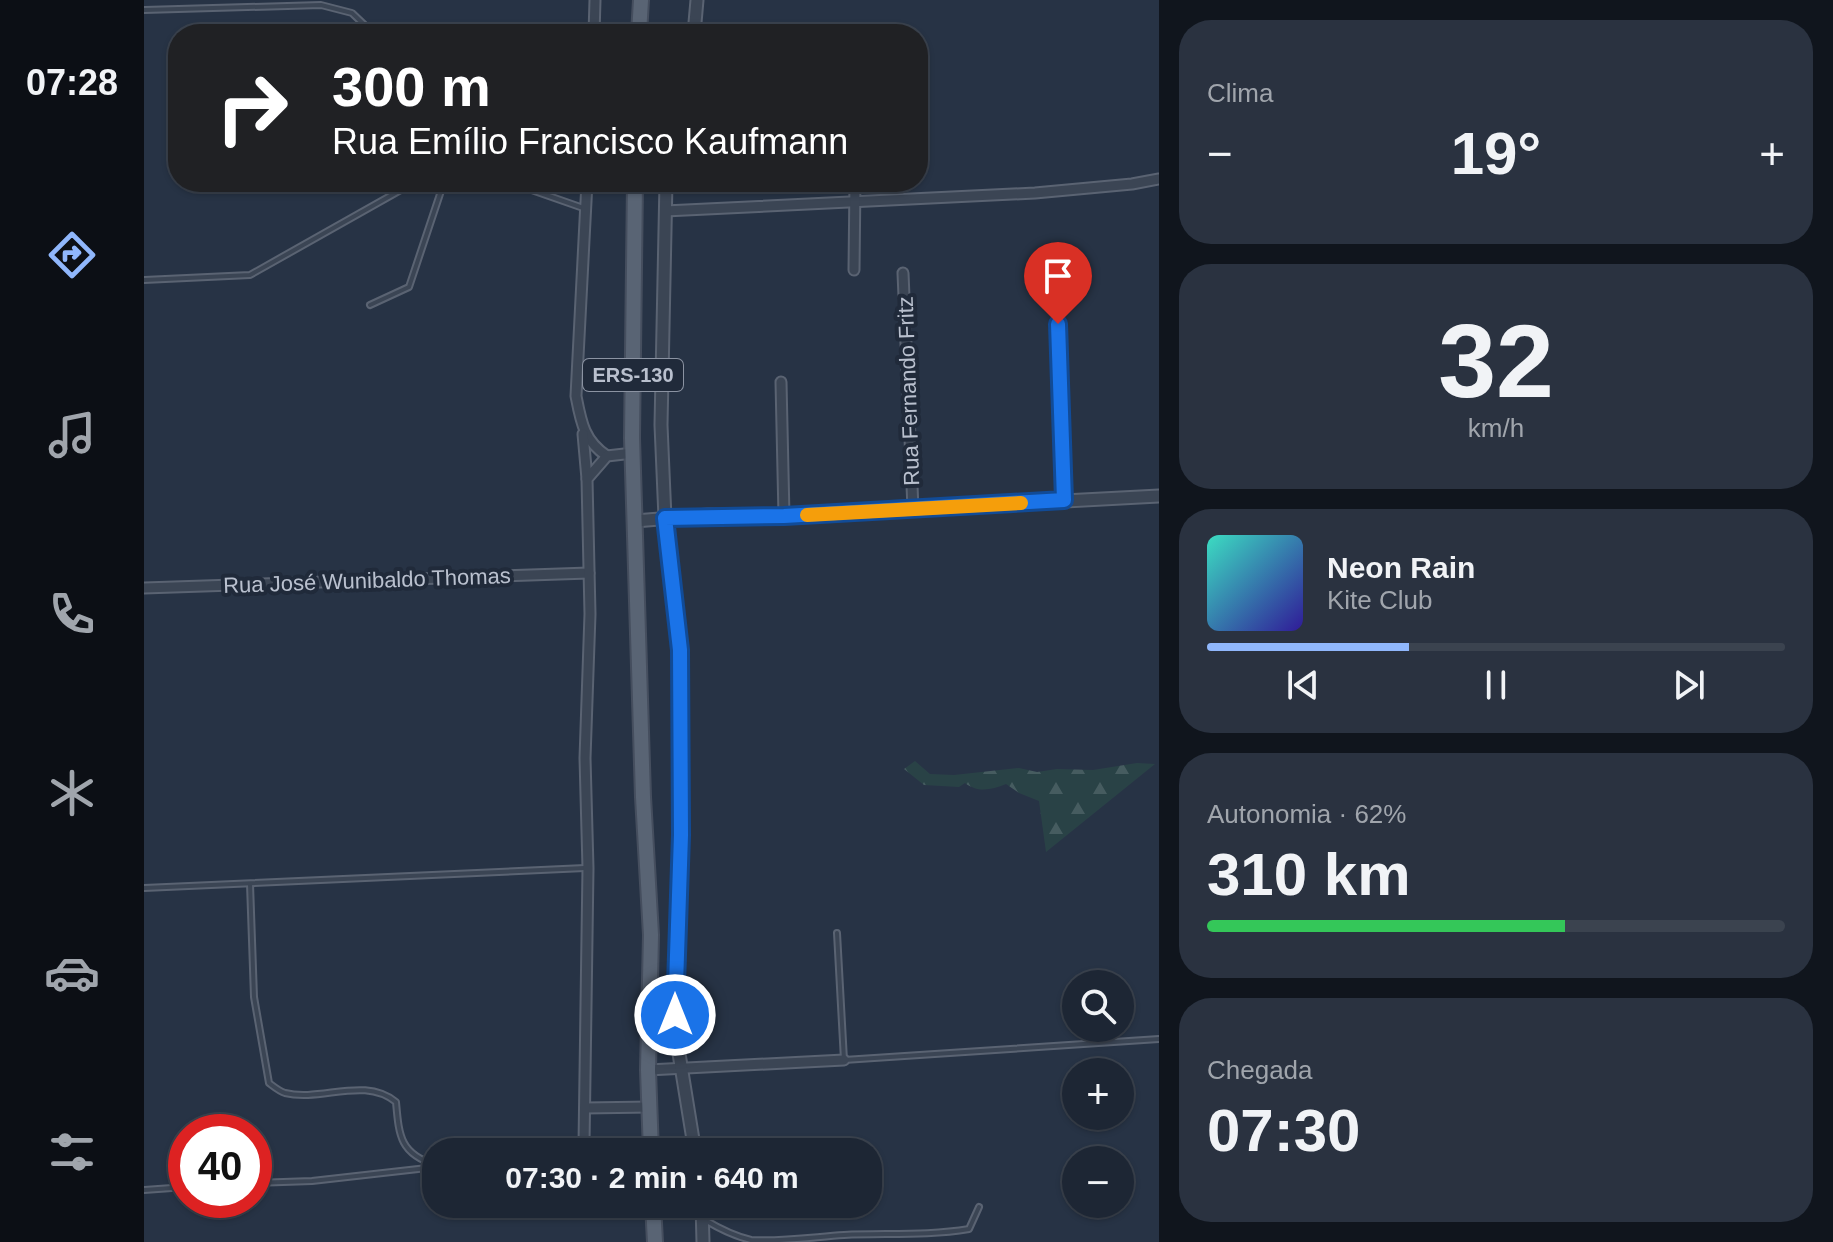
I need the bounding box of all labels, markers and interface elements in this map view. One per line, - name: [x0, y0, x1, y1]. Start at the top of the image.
- text: 300 m: [332, 55, 491, 118]
- icon: right: [200, 56, 304, 160]
- text: 07:28: [26, 62, 118, 103]
- text: Clima: [1207, 78, 1273, 108]
- text: 19°: [1451, 120, 1541, 187]
- text: Rua Emílio Francisco Kaufmann: [332, 121, 848, 162]
- text: −: [1207, 129, 1233, 178]
- text: +: [1759, 129, 1785, 178]
- icon: directions: [44, 227, 100, 283]
- pin: [1024, 242, 1092, 324]
- icon: arrive: [1036, 254, 1080, 298]
- street label: Rua Fernando Fritz: [893, 296, 924, 486]
- text: 32: [1438, 303, 1554, 419]
- road number: ERS-130: [583, 359, 683, 391]
- icon: music: [44, 407, 100, 463]
- text: km/h: [1468, 413, 1524, 443]
- text: Neon Rain: [1327, 551, 1475, 584]
- street label: Rua José Wunibaldo Thomas: [223, 563, 511, 598]
- text: Kite Club: [1327, 585, 1433, 615]
- icon: phone: [44, 586, 100, 642]
- icon: previous: [1281, 663, 1325, 707]
- icon: pause: [1474, 663, 1518, 707]
- icon: next: [1667, 663, 1711, 707]
- icon: climate: [44, 765, 100, 821]
- text: Autonomia · 62%: [1207, 799, 1406, 829]
- text: 310 km: [1207, 841, 1411, 908]
- icon: car: [44, 945, 100, 1001]
- map controls: [1062, 970, 1134, 1218]
- button: search: [1062, 970, 1134, 1042]
- position arrow: [633, 973, 717, 1057]
- text: Chegada: [1207, 1055, 1313, 1085]
- button: +: [1062, 1058, 1134, 1130]
- text: 07:30: [1207, 1097, 1360, 1164]
- speed limit sign: 40: [168, 1114, 272, 1218]
- icon: filters: [44, 1124, 100, 1180]
- button: −: [1062, 1146, 1134, 1218]
- text: 07:30 · 2 min · 640 m: [505, 1161, 799, 1194]

